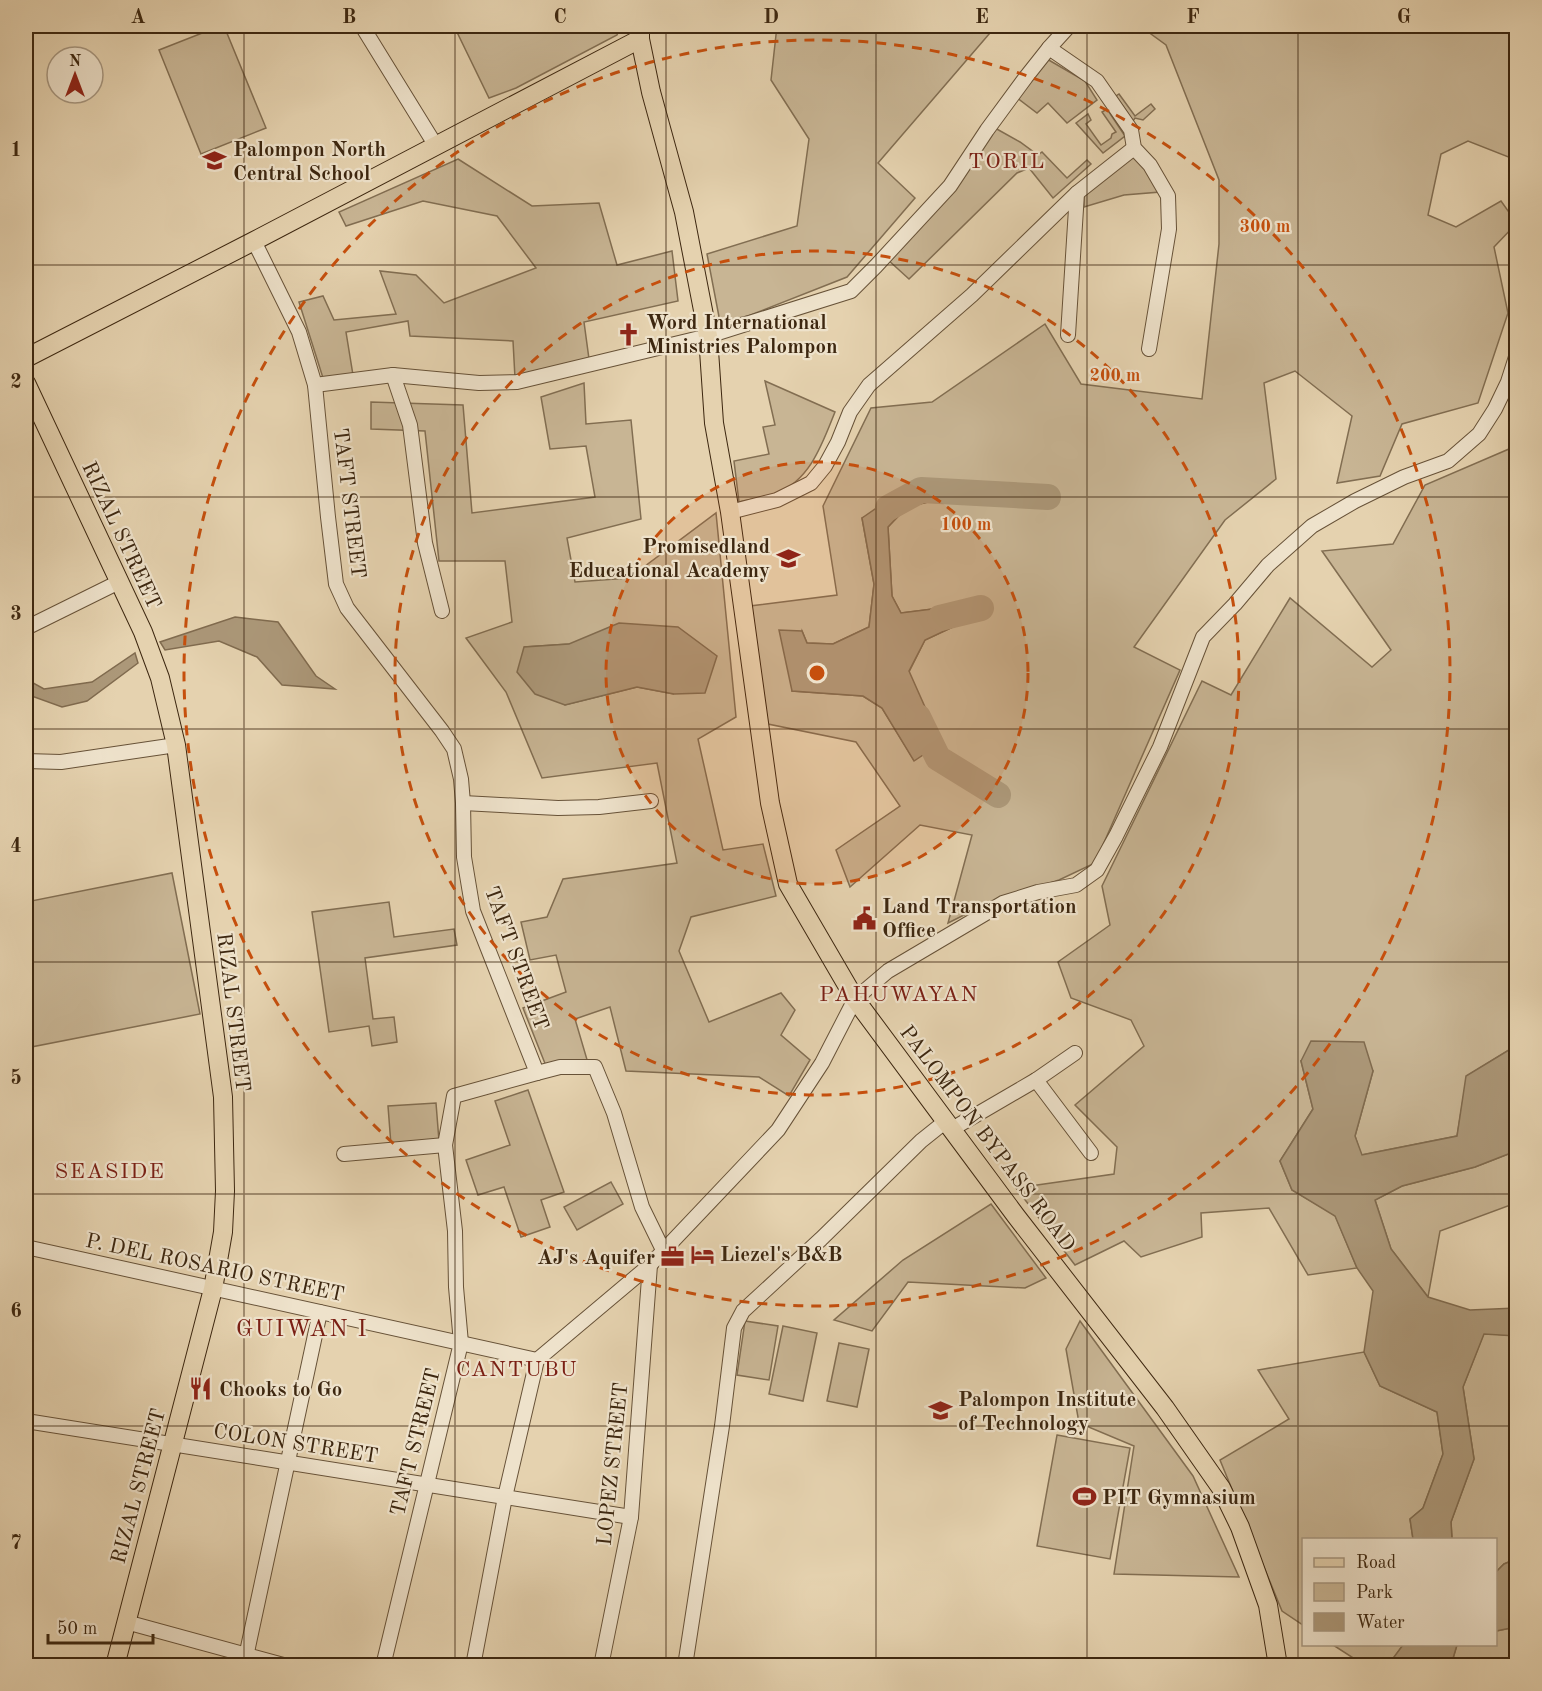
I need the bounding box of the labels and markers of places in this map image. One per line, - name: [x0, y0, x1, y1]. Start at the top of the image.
- place label: Palompon North Central School: [233, 140, 386, 185]
- school or university icon: Palompon North Central School: [202, 148, 228, 174]
- place label: Word International Ministries Palompon: [646, 313, 838, 358]
- church icon: Word International Ministries Palompon: [615, 321, 641, 347]
- place label: Promisedland Educational Academy: [568, 537, 770, 582]
- school or university icon: Promisedland Educational Academy: [775, 545, 801, 571]
- centre of rings: [807, 663, 827, 683]
- place label: Land Transportation Office: [882, 897, 1077, 942]
- public building icon: Land Transportation Office: [851, 905, 877, 931]
- hotel icon: Liezel's B&B: [689, 1241, 715, 1267]
- office icon: AJ's Aquifer: [660, 1244, 686, 1270]
- place label: Liezel's B&B: [720, 1245, 843, 1266]
- place label: AJ's Aquifer: [537, 1248, 655, 1269]
- restaurant icon: Chooks to Go: [188, 1376, 214, 1402]
- place label: Chooks to Go: [219, 1380, 342, 1401]
- place label: Palompon Institute of Technology: [958, 1390, 1136, 1435]
- school or university icon: Palompon Institute of Technology: [927, 1398, 953, 1424]
- sports icon: PIT Gymnasium: [1071, 1484, 1097, 1510]
- place label: PIT Gymnasium: [1102, 1488, 1256, 1509]

